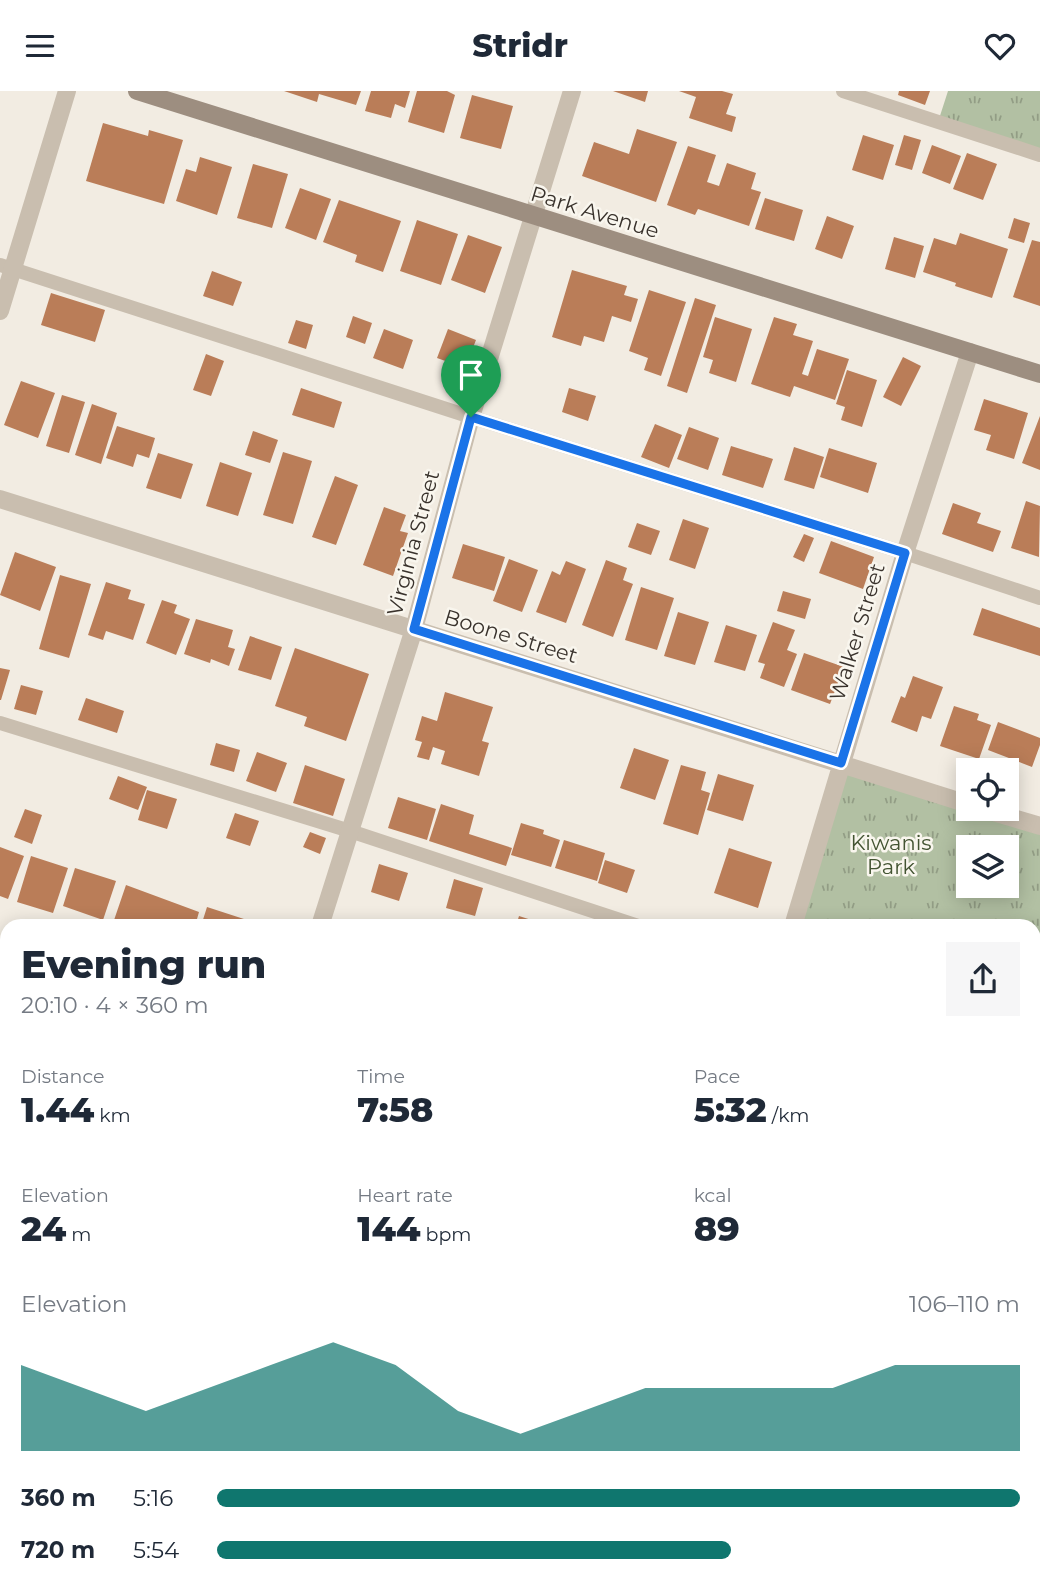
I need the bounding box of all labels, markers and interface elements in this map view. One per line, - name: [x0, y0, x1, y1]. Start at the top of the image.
- text: Stridr: [472, 26, 568, 65]
- icon: menu: [21, 27, 59, 65]
- icon: heart: [981, 27, 1019, 65]
- street label: Park Avenue: [528, 181, 662, 243]
- pin: [441, 345, 501, 417]
- icon: arrive: [452, 356, 490, 394]
- street label: Virginia Street: [382, 468, 444, 618]
- street label: Walker Street: [824, 560, 890, 704]
- street label: Boone Street: [441, 604, 581, 668]
- map controls: [956, 758, 1019, 898]
- button: locate: [956, 758, 1019, 821]
- park label: Kiwanis Park: [850, 830, 932, 879]
- button: layers: [956, 835, 1019, 898]
- text: Evening run: [21, 941, 266, 988]
- button: share: [946, 942, 1020, 1016]
- text: 20:10 · 4 × 360 m: [21, 991, 209, 1019]
- text: Distance: [21, 1065, 104, 1088]
- text: Time: [357, 1065, 405, 1088]
- text: Pace: [694, 1065, 740, 1088]
- text: 1.44: [21, 1088, 94, 1131]
- text: 7:58: [357, 1088, 433, 1131]
- text: 5:32: [694, 1088, 767, 1131]
- text: km: [94, 1104, 131, 1127]
- text: /km: [767, 1104, 810, 1127]
- text: Elevation: [21, 1184, 109, 1207]
- text: Heart rate: [357, 1184, 453, 1207]
- text: kcal: [694, 1184, 732, 1207]
- text: 24: [21, 1207, 66, 1250]
- text: 144: [357, 1207, 421, 1250]
- text: 89: [694, 1207, 740, 1250]
- text: m: [66, 1223, 91, 1246]
- text: bpm: [421, 1223, 471, 1246]
- text: Elevation: [21, 1290, 127, 1318]
- text: 106–110 m: [909, 1290, 1020, 1318]
- text: 360 m: [21, 1484, 96, 1512]
- text: 5:16: [133, 1484, 173, 1512]
- text: 720 m: [21, 1536, 95, 1564]
- text: 5:54: [133, 1536, 179, 1564]

